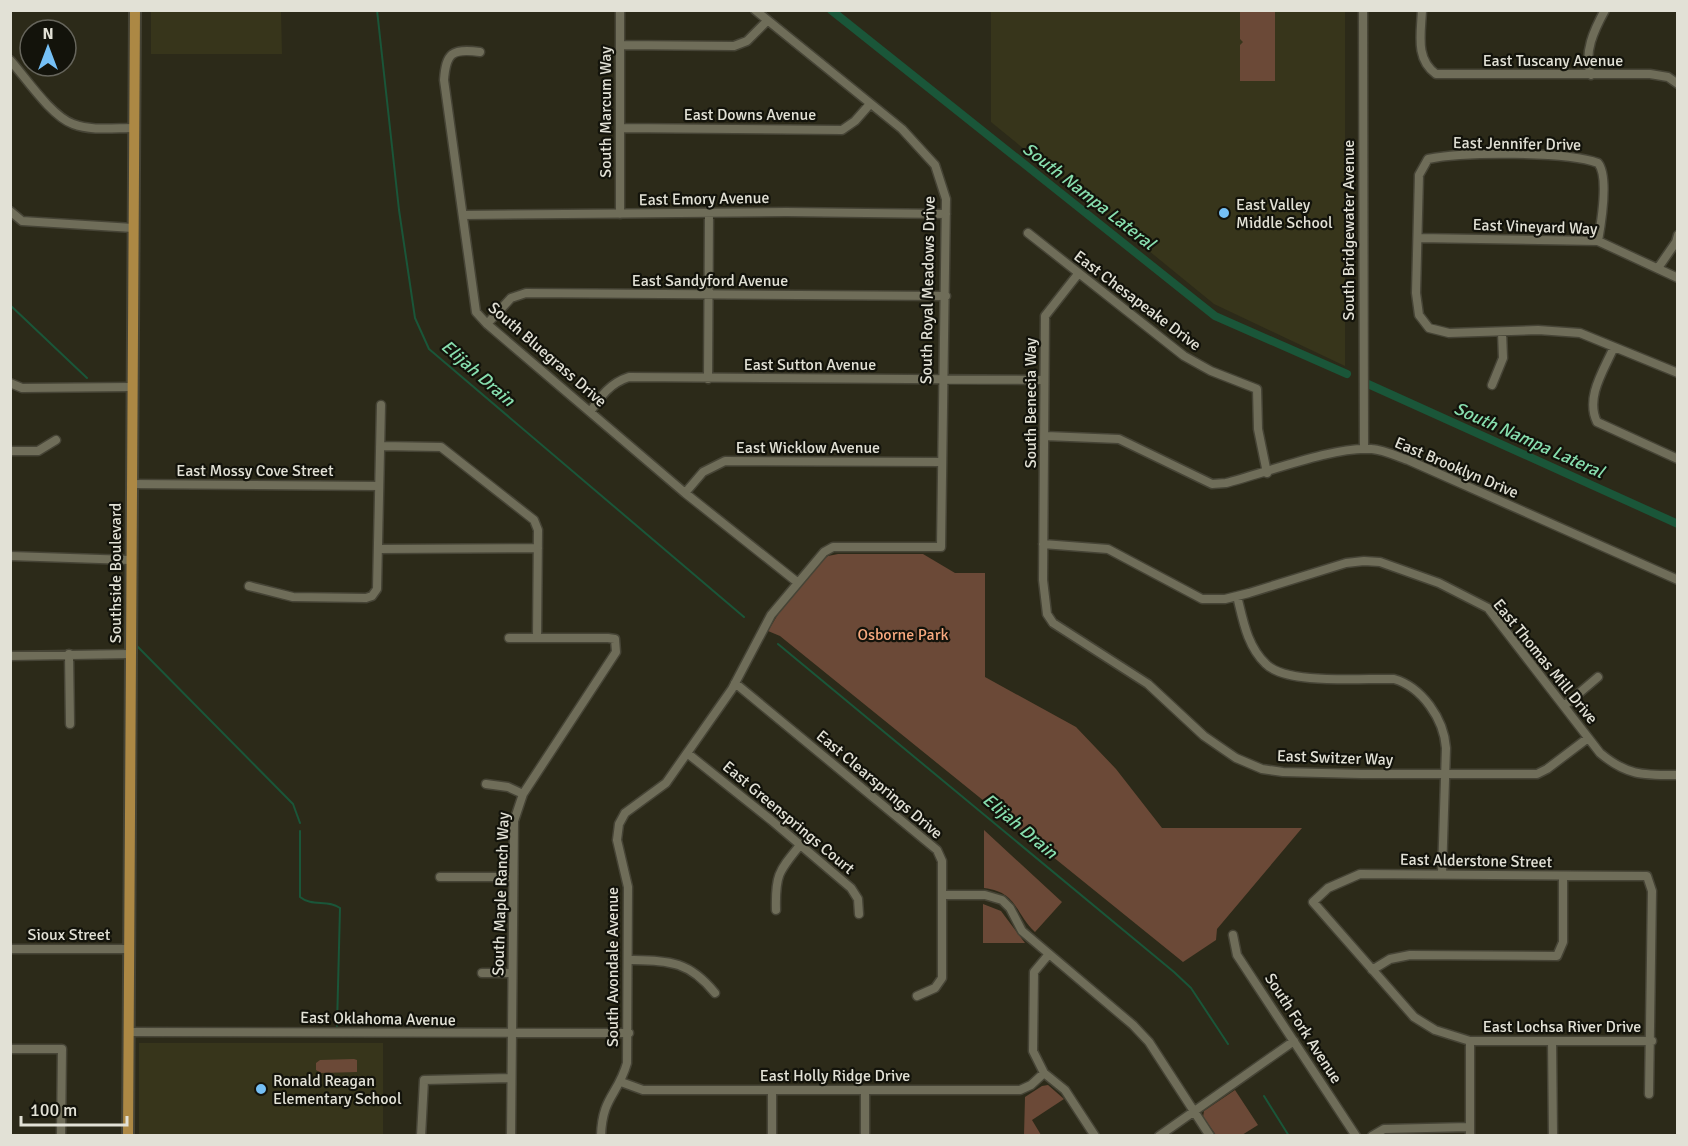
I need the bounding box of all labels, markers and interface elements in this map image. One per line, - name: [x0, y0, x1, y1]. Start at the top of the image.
- north arrow: [18, 18, 78, 78]
- text: N: [42, 24, 54, 44]
- street label: South Marcum Way: [596, 46, 616, 178]
- street label: East Tuscany Avenue: [1483, 51, 1623, 71]
- street label: East Downs Avenue: [684, 105, 816, 125]
- street label: East Jennifer Drive: [1453, 133, 1581, 155]
- water label: South Nampa Lateral: [1018, 138, 1161, 256]
- street label: South Bridgewater Avenue: [1339, 140, 1359, 320]
- street label: East Emory Avenue: [639, 188, 770, 210]
- place label: East Valley Middle School: [1236, 195, 1333, 233]
- street label: South Royal Meadows Drive: [916, 196, 940, 384]
- marker: East Valley Middle School: [1217, 206, 1231, 220]
- street label: East Vineyard Way: [1472, 215, 1598, 239]
- street label: East Chesapeake Drive: [1070, 246, 1205, 355]
- street label: East Sandyford Avenue: [632, 271, 788, 291]
- street label: South Bluegrass Drive: [484, 298, 611, 412]
- water label: Elijah Drain: [437, 335, 520, 412]
- street label: South Benecia Way: [1021, 337, 1041, 468]
- street label: East Sutton Avenue: [744, 355, 876, 375]
- water label: South Nampa Lateral: [1451, 397, 1609, 484]
- street label: East Brooklyn Drive: [1392, 433, 1522, 503]
- street label: East Wicklow Avenue: [736, 438, 880, 458]
- street label: East Mossy Cove Street: [176, 461, 334, 481]
- street label: Southside Boulevard: [106, 503, 126, 643]
- street label: East Thomas Mill Drive: [1489, 595, 1602, 728]
- park label: Osborne Park: [857, 625, 949, 645]
- street label: East Clearsprings Drive: [812, 726, 947, 843]
- street label: East Switzer Way: [1276, 746, 1394, 770]
- street label: East Greensprings Court: [718, 757, 859, 879]
- water label: Elijah Drain: [978, 789, 1063, 864]
- street label: South Maple Ranch Way: [488, 811, 514, 976]
- street label: East Alderstone Street: [1400, 850, 1553, 872]
- street label: South Avondale Avenue: [603, 887, 623, 1047]
- street label: Sioux Street: [28, 925, 111, 945]
- street label: South Fork Avenue: [1260, 970, 1346, 1087]
- street label: East Oklahoma Avenue: [300, 1008, 456, 1030]
- street label: East Lochsa River Drive: [1483, 1017, 1641, 1037]
- street label: East Holly Ridge Drive: [760, 1066, 910, 1086]
- place label: Ronald Reagan Elementary School: [273, 1071, 402, 1109]
- marker: Ronald Reagan Elementary School: [254, 1082, 268, 1096]
- scale bar: [21, 1089, 128, 1127]
- text: 100 m: [30, 1099, 77, 1121]

